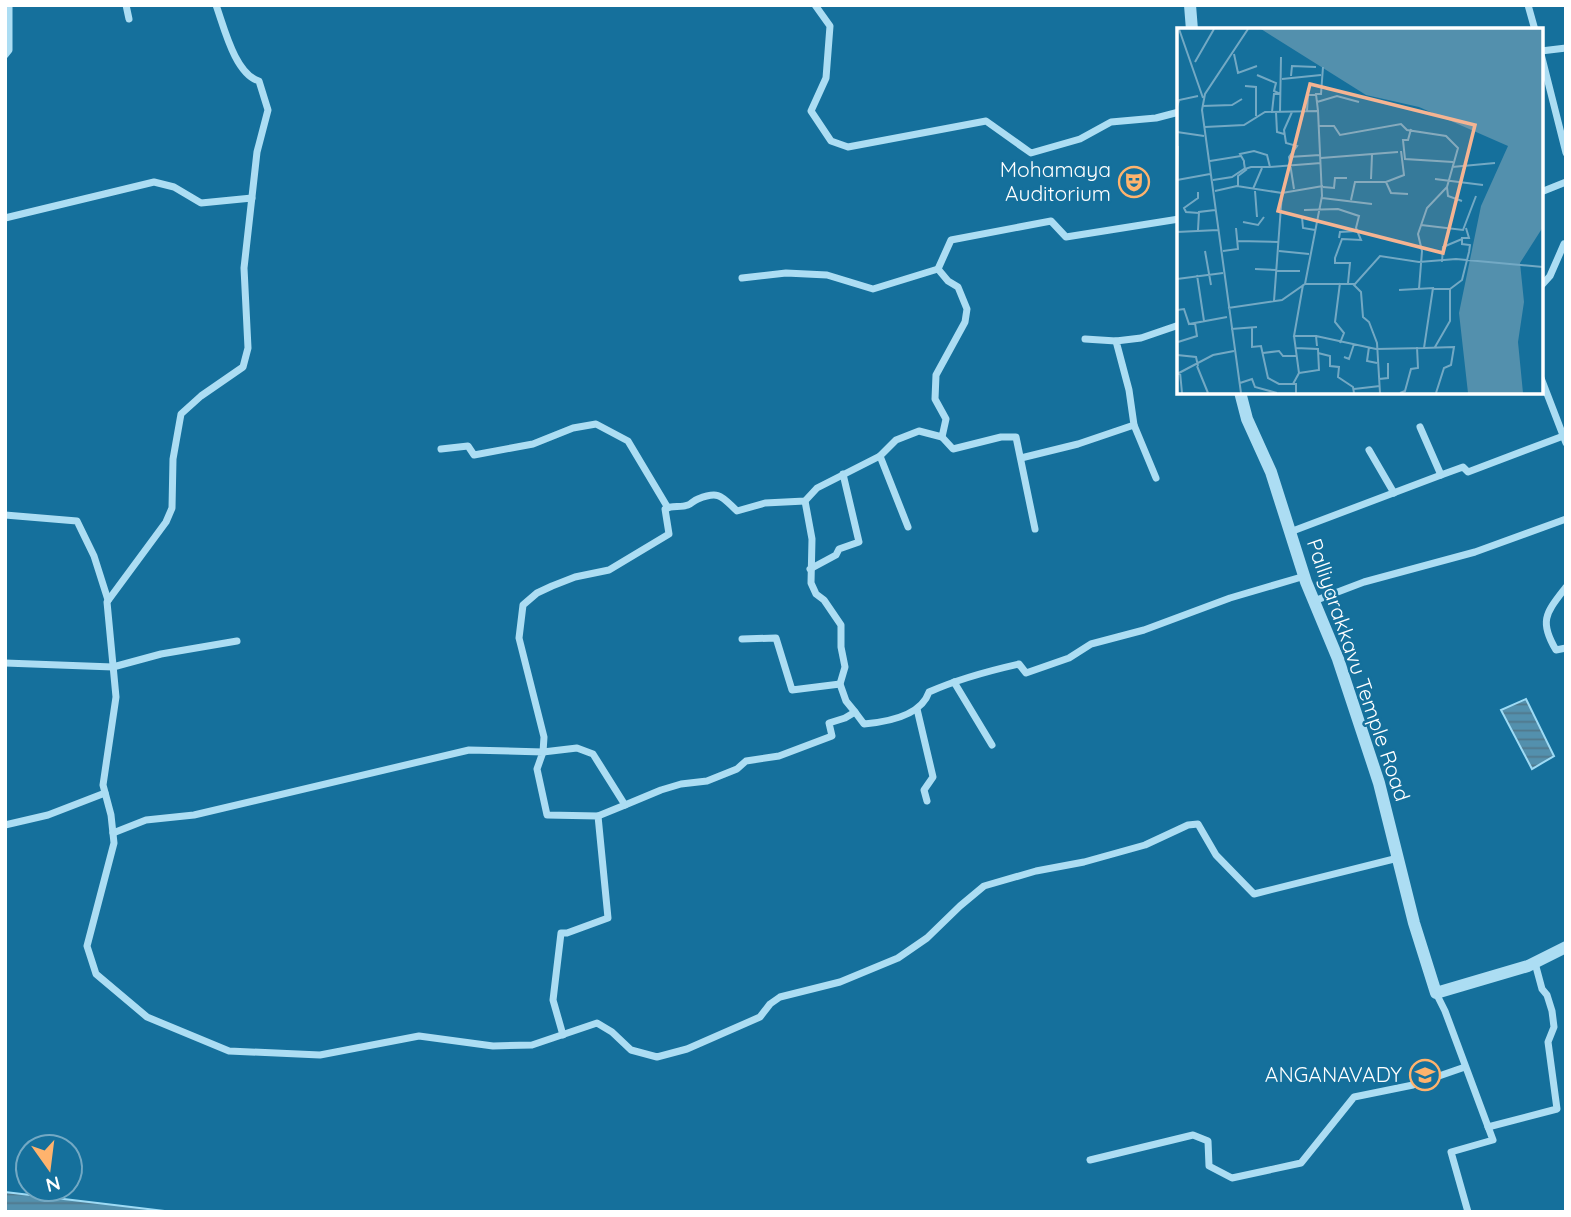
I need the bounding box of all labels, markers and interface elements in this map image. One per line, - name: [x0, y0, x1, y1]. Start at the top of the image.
- inset map: [1177, 28, 1543, 394]
- place label: Mohamaya Auditorium: [1000, 156, 1111, 206]
- theatre icon: Mohamaya Auditorium: [1117, 165, 1151, 199]
- street label: Palliyarakkavu Temple Road: [1302, 535, 1416, 805]
- school or university icon: ANGANAVADY: [1408, 1058, 1442, 1092]
- place label: ANGANAVADY: [1265, 1061, 1402, 1087]
- north arrow: [14, 1133, 84, 1203]
- text: N: [43, 1171, 63, 1198]

